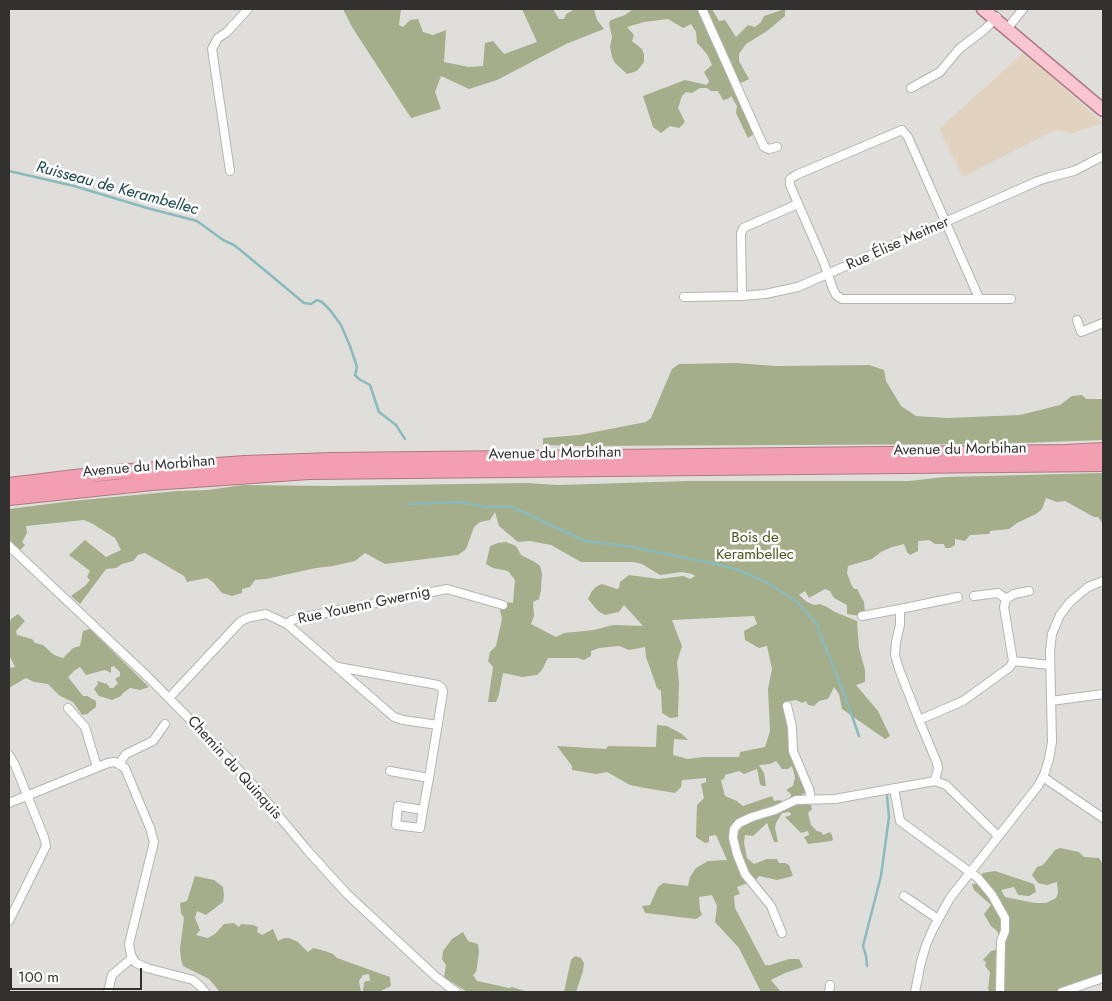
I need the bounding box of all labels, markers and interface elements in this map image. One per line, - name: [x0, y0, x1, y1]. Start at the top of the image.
- water label: Ruisseau de Kerambellec: [34, 158, 200, 220]
- street label: Rue Élise Meitner: [844, 213, 952, 275]
- street label: Avenue du Morbihan: [893, 440, 1027, 460]
- street label: Avenue du Morbihan: [488, 444, 622, 464]
- street label: Avenue du Morbihan: [82, 452, 216, 482]
- park label: Bois de Kerambellec: [716, 529, 794, 564]
- street label: Rue Youenn Gwernig: [296, 583, 432, 629]
- street label: Chemin du Quinquis: [183, 713, 285, 823]
- scale bar: [12, 958, 145, 990]
- text: 100 m: [18, 966, 59, 988]

